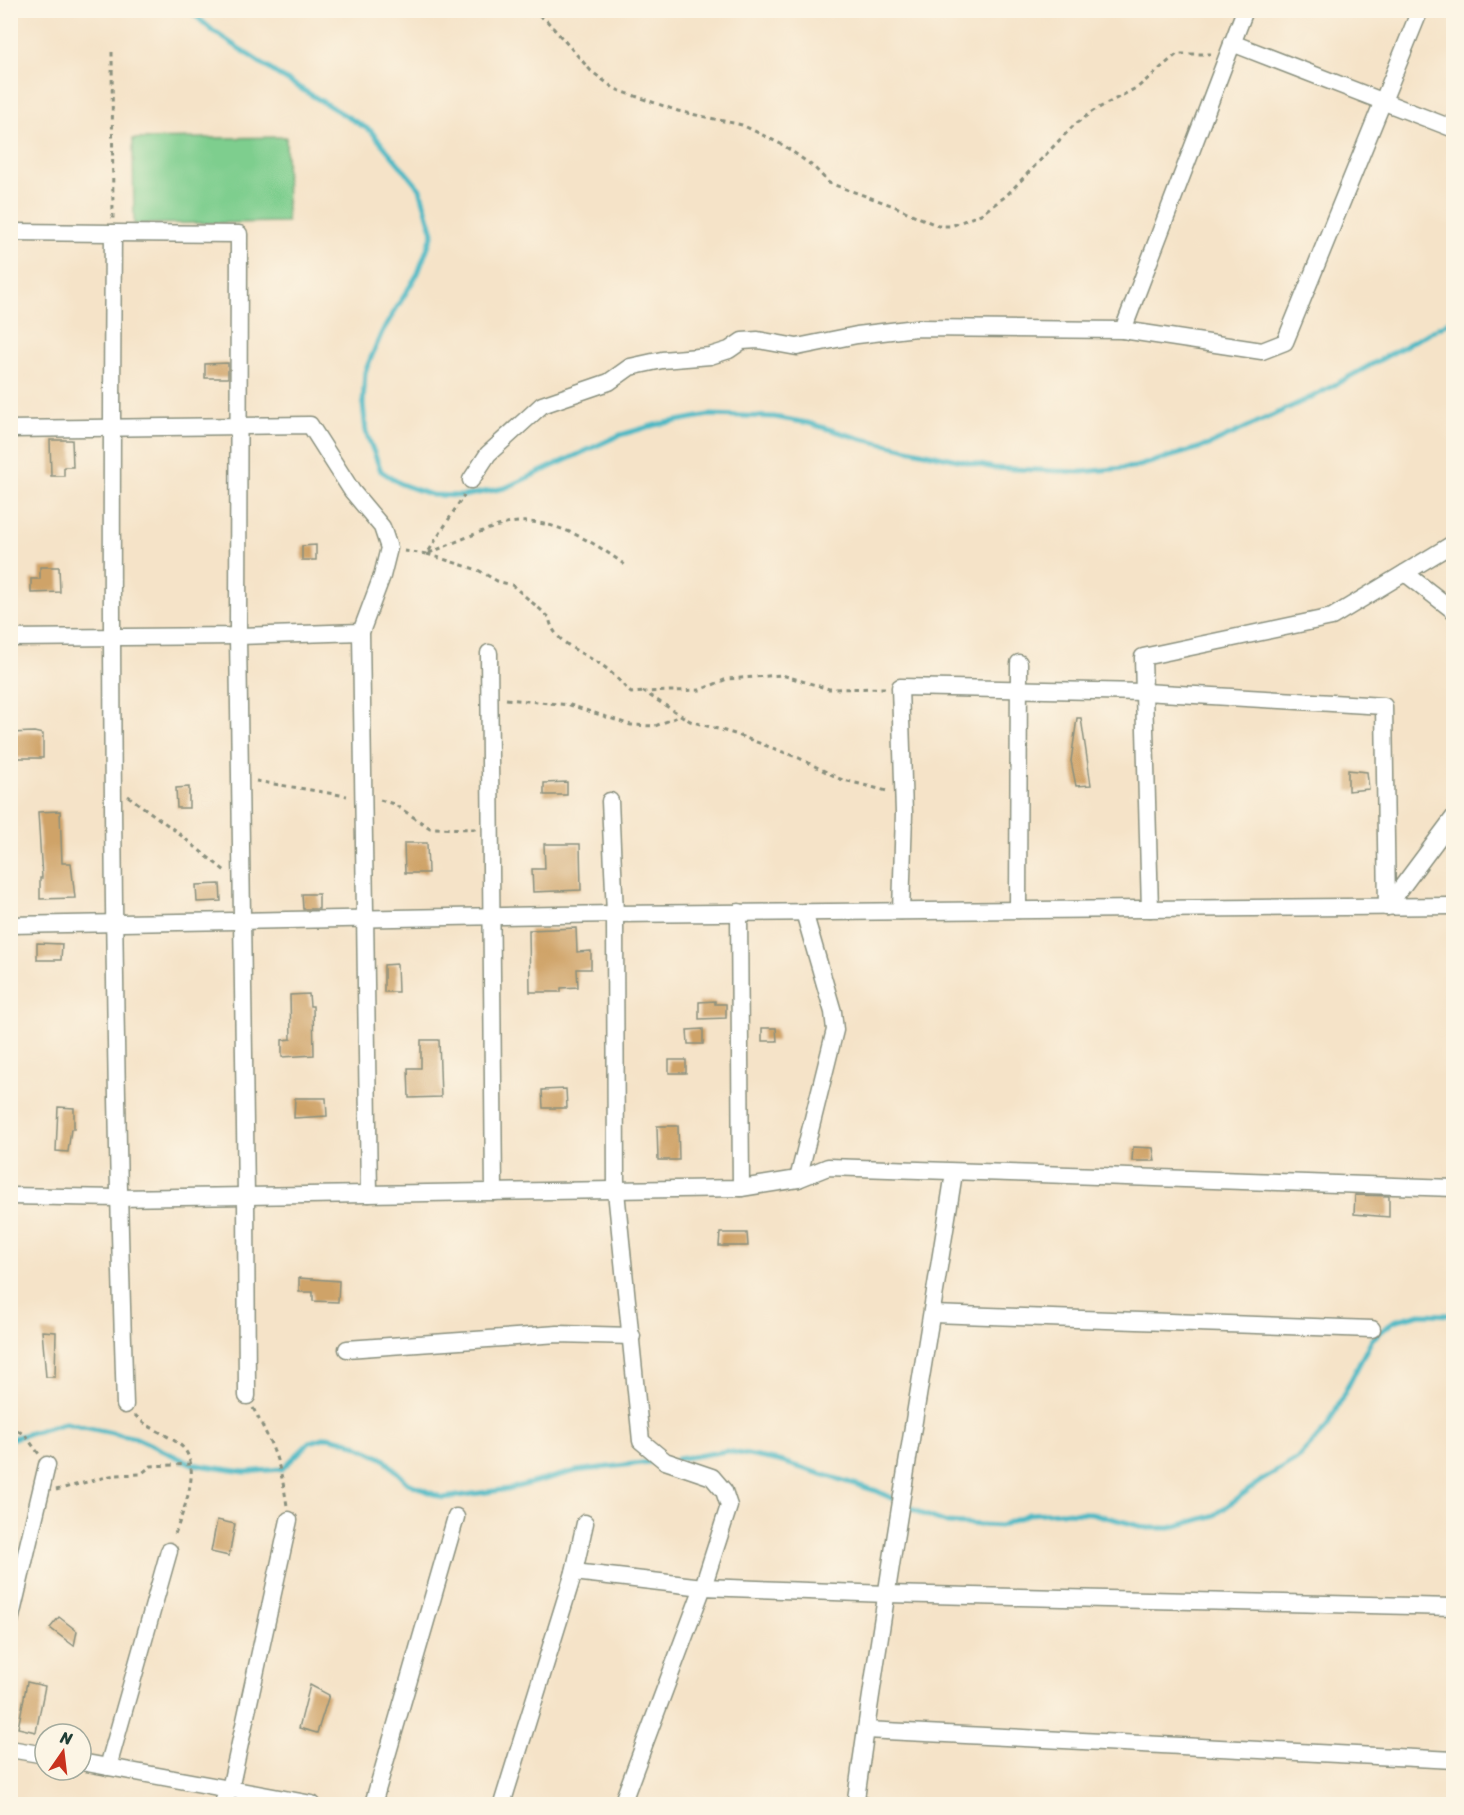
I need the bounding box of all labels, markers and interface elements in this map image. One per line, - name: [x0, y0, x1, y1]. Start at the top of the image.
- north arrow: [33, 1722, 93, 1782]
- text: N: [57, 1722, 76, 1754]

